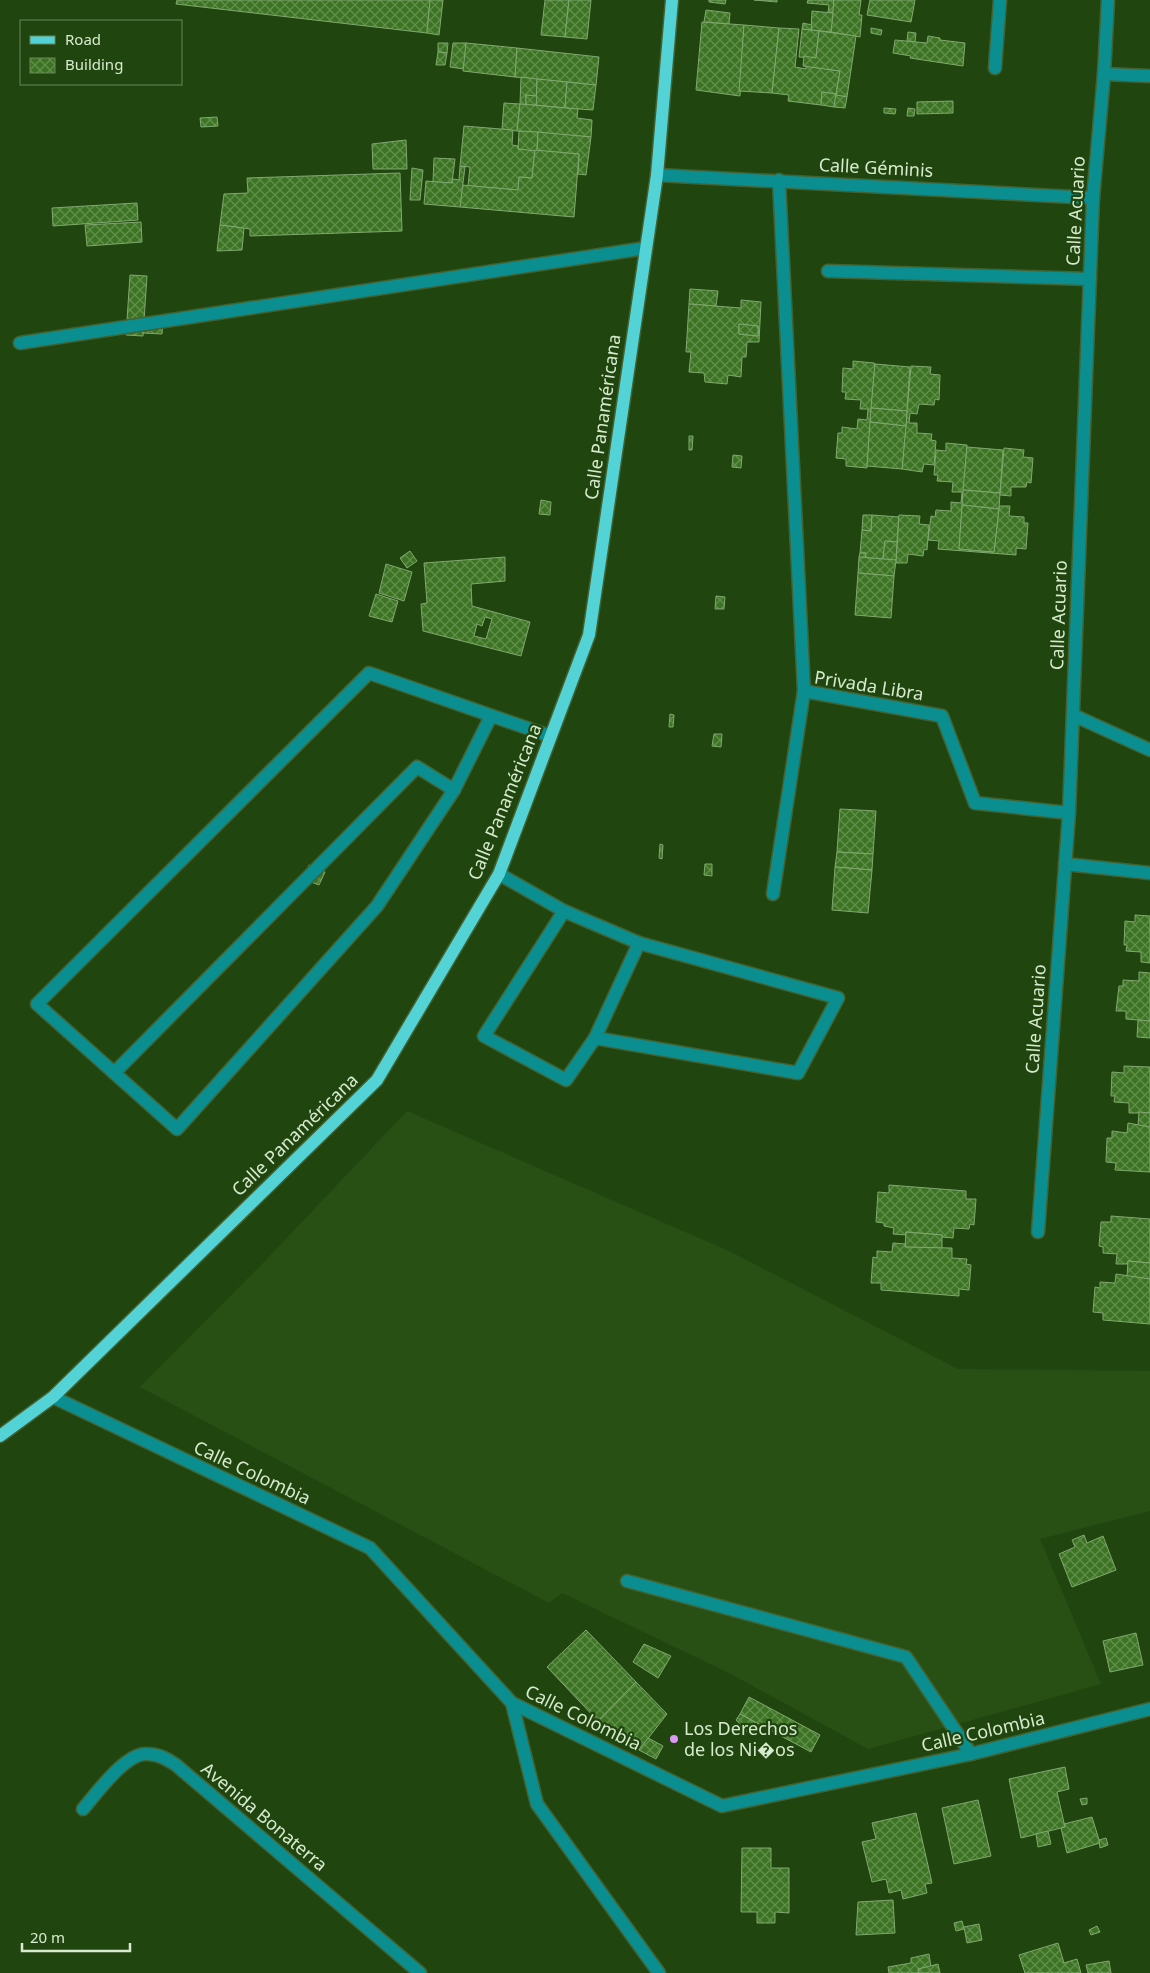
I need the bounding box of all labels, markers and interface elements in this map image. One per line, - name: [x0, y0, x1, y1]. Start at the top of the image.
- legend: [20, 20, 182, 85]
- text: Road: [65, 29, 101, 49]
- text: Building: [65, 54, 123, 74]
- street label: Calle Géminis: [818, 152, 934, 182]
- street label: Calle Acuario: [1060, 155, 1090, 266]
- street label: Calle Panaméricana: [579, 333, 626, 501]
- street label: Calle Acuario: [1044, 560, 1072, 670]
- street label: Privada Libra: [813, 665, 926, 705]
- street label: Calle Panaméricana: [462, 720, 546, 883]
- street label: Calle Acuario: [1019, 963, 1051, 1075]
- street label: Calle Panaméricana: [226, 1068, 363, 1201]
- street label: Calle Colombia: [190, 1435, 315, 1510]
- street label: Calle Colombia: [522, 1679, 645, 1756]
- street label: Calle Colombia: [919, 1705, 1047, 1757]
- place label: Los Derechos de los Ni�os: [684, 1716, 797, 1761]
- marker: Los Derechos de los Ni�os: [668, 1733, 680, 1745]
- street label: Avenida Bonaterra: [197, 1756, 333, 1876]
- scale bar: [22, 1920, 130, 1952]
- text: 20 m: [30, 1927, 65, 1947]

